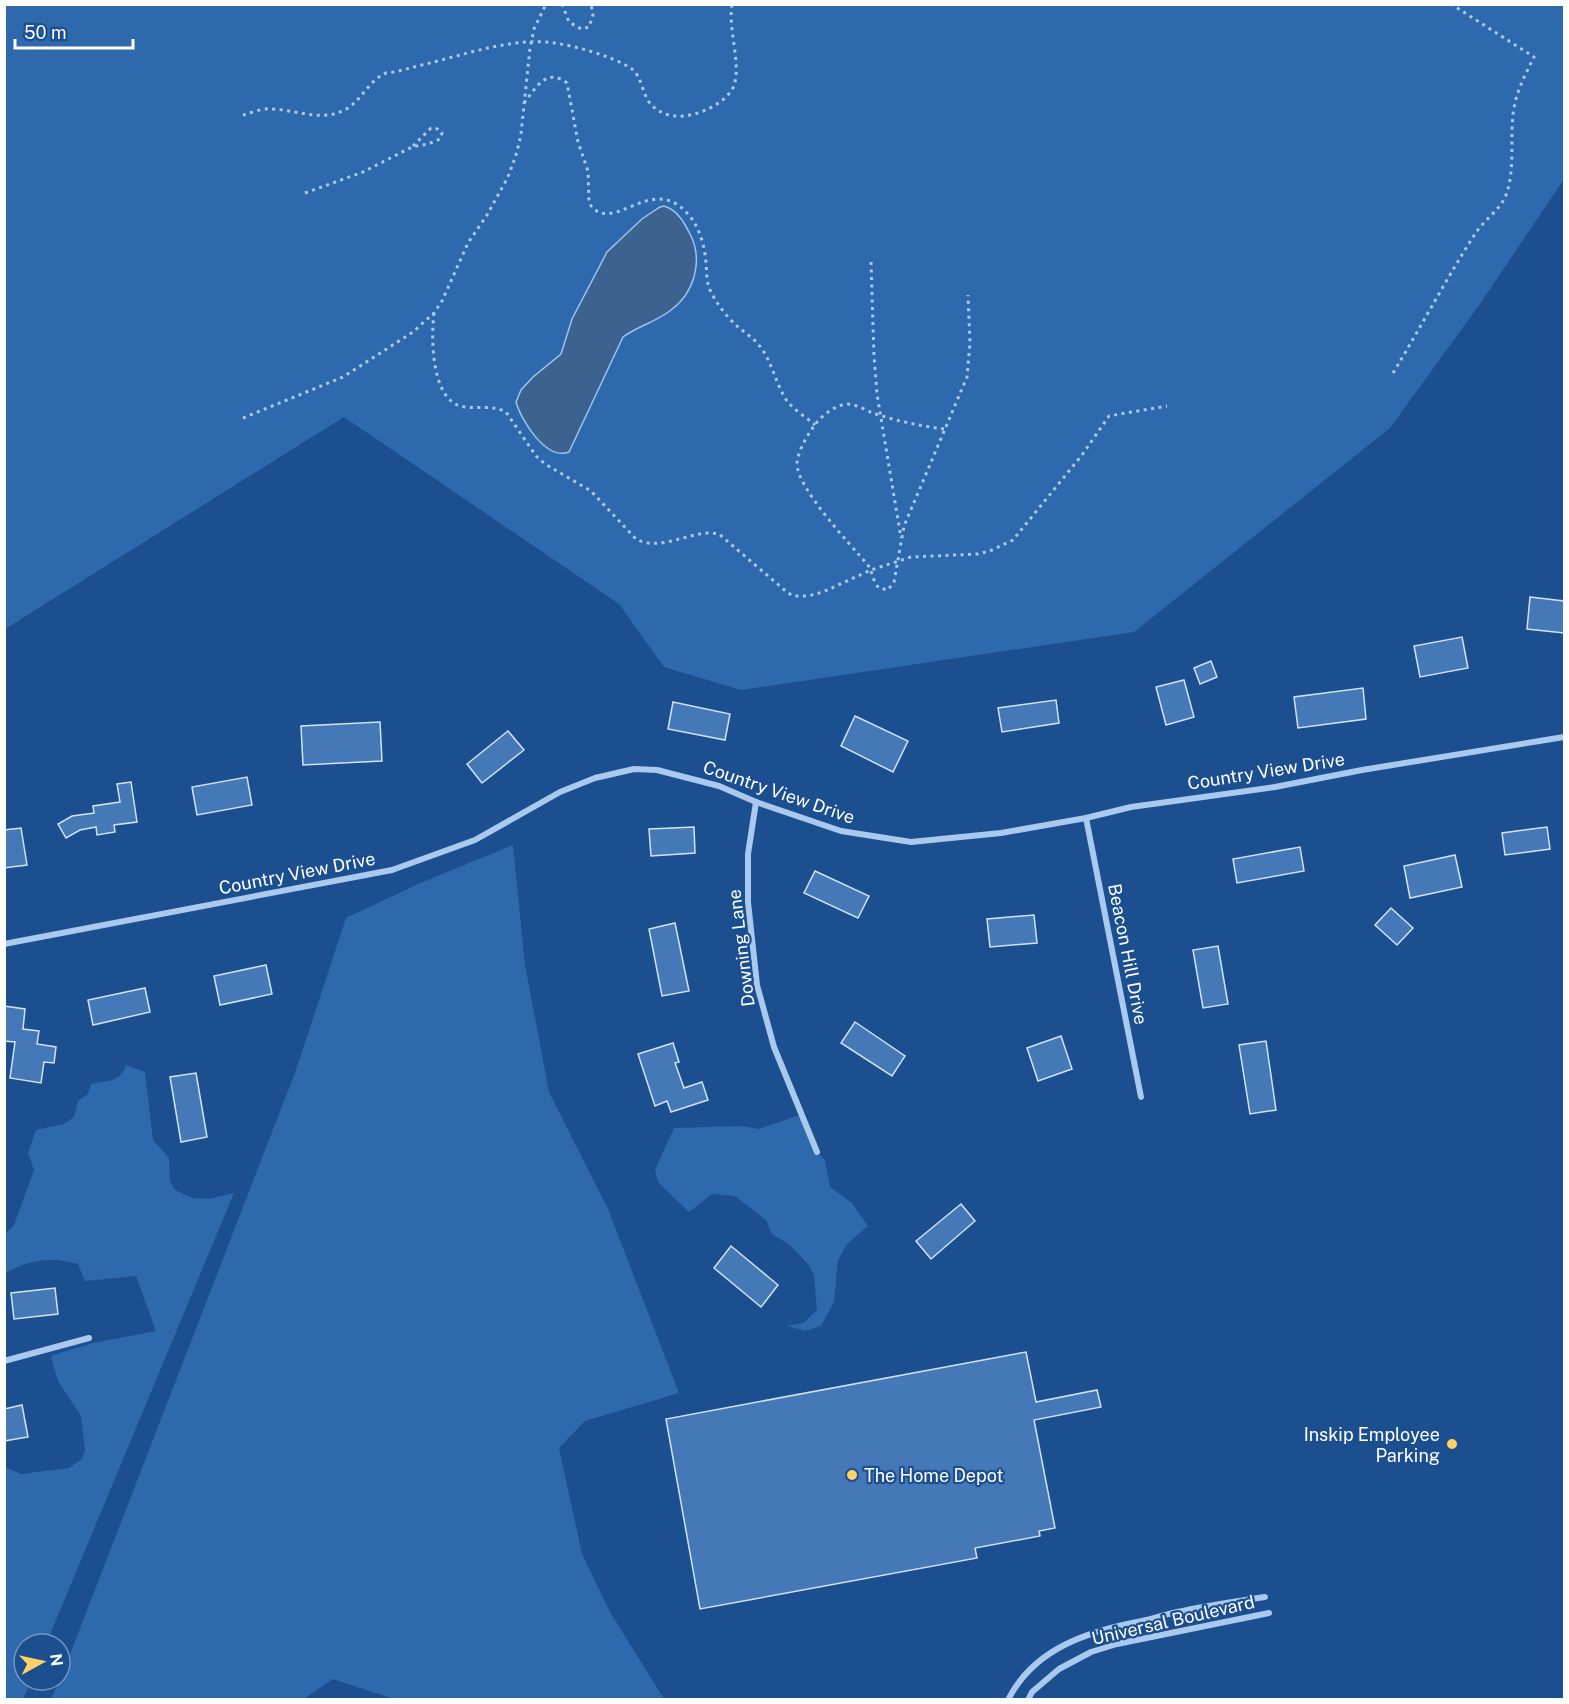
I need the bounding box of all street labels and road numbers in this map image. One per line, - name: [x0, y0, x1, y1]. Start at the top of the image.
- street label: Country View Drive: [1186, 748, 1346, 794]
- street label: Country View Drive: [700, 756, 858, 828]
- street label: Country View Drive: [217, 848, 377, 898]
- street label: Beacon Hill Drive: [1104, 882, 1152, 1026]
- street label: Downing Lane: [723, 888, 759, 1008]
- street label: Universal Boulevard: [1089, 1591, 1257, 1649]

